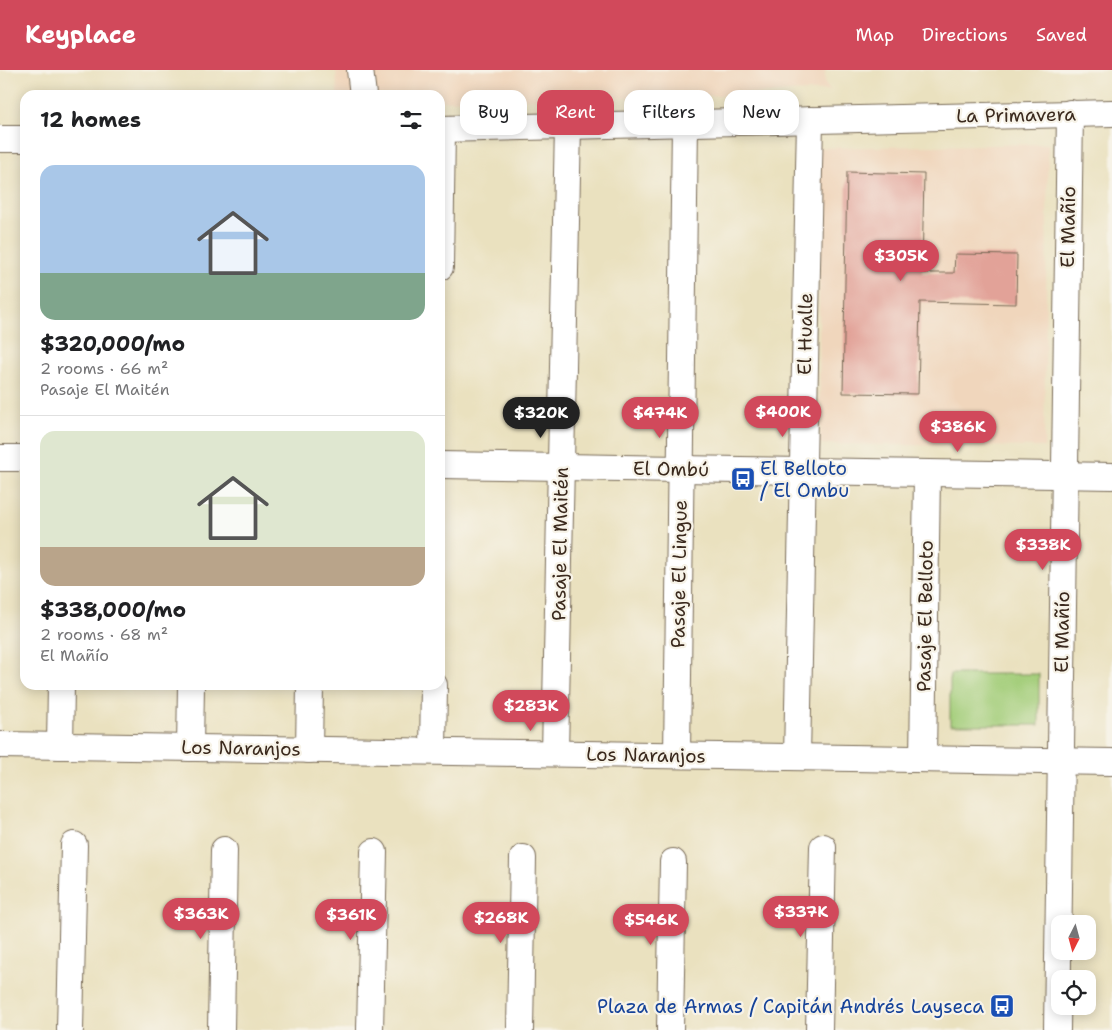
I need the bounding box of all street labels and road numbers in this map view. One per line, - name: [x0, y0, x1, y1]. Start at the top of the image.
- street label: La Primavera: [956, 101, 1076, 129]
- street label: El Mañío: [1055, 186, 1081, 268]
- street label: El Hualle: [792, 293, 818, 375]
- street label: El Ombú: [633, 456, 709, 482]
- street label: Pasaje El Maitén: [546, 467, 574, 621]
- street label: Pasaje El Lingue: [665, 500, 693, 648]
- street label: Pasaje El Belloto: [911, 540, 939, 692]
- street label: El Mañío: [1049, 591, 1075, 673]
- street label: Los Naranjos: [181, 734, 301, 762]
- street label: Los Naranjos: [586, 741, 706, 769]

